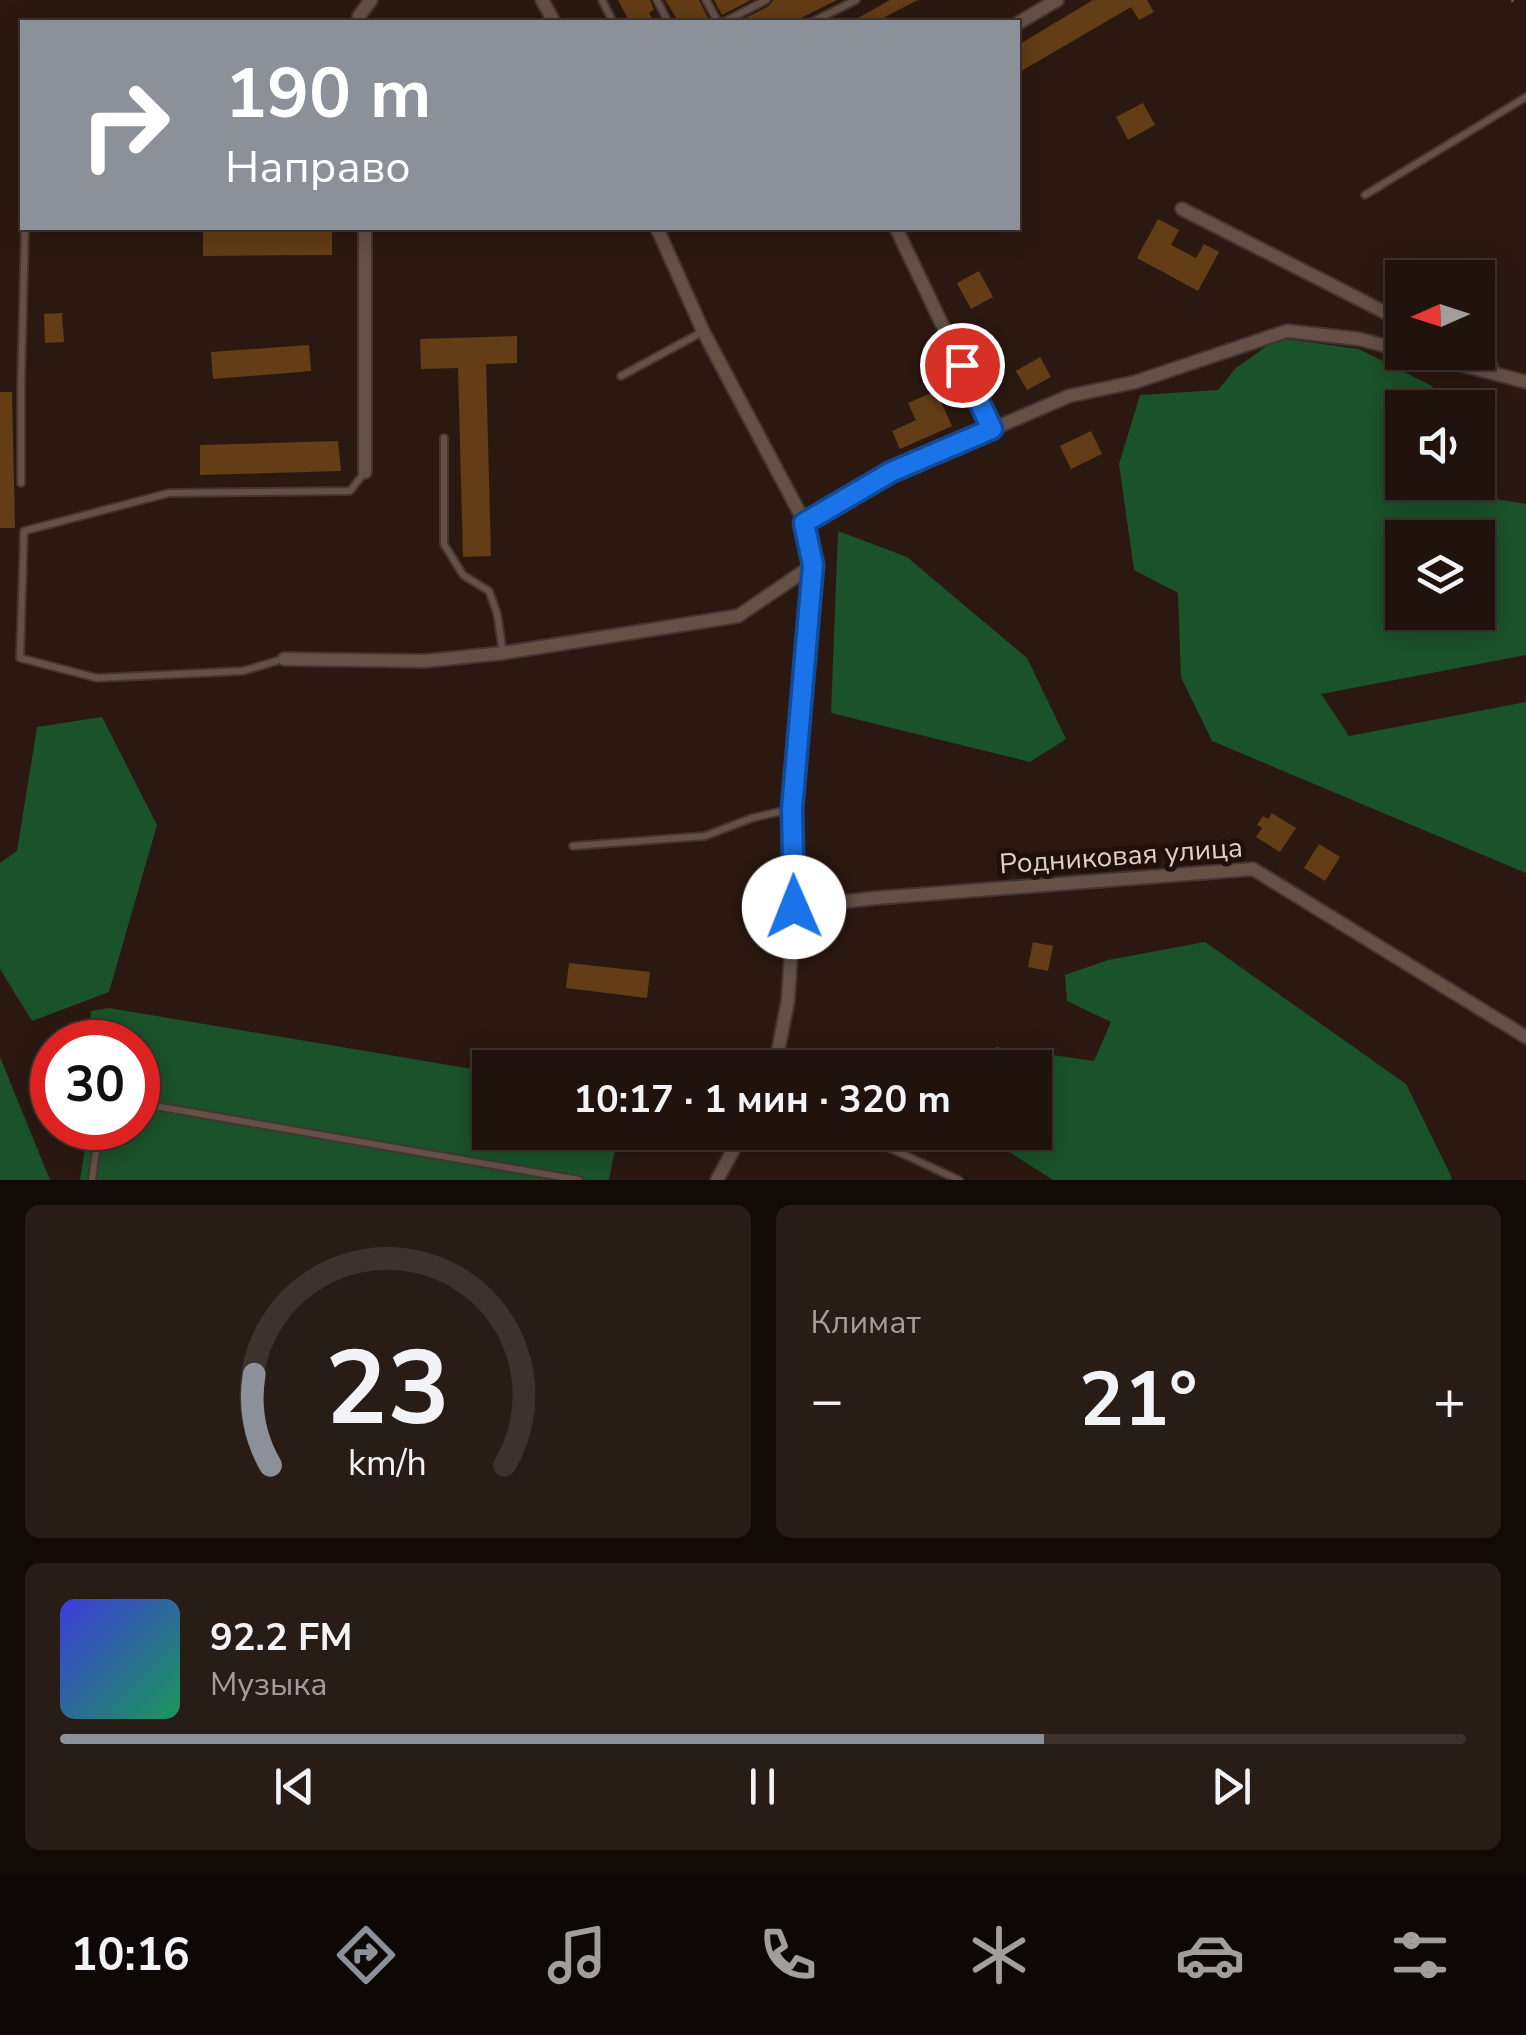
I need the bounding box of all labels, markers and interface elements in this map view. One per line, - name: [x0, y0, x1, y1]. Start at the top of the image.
- text: 190 m: [225, 46, 431, 142]
- icon: right: [60, 60, 190, 190]
- text: Направо: [225, 137, 411, 198]
- north arrow: [1385, 260, 1495, 370]
- map controls: [1385, 260, 1495, 630]
- pin: [920, 323, 1005, 408]
- icon: arrive: [935, 338, 990, 393]
- button: sound: [1385, 390, 1495, 500]
- button: layers: [1385, 520, 1495, 630]
- street label: Родниковая улица: [998, 829, 1244, 883]
- position arrow: [742, 855, 846, 959]
- speed limit sign: 30: [30, 1020, 160, 1150]
- text: 10:17 · 1 мин · 320 m: [573, 1074, 951, 1125]
- text: Климат: [811, 1301, 921, 1344]
- text: 23: [325, 1318, 450, 1460]
- text: 21°: [1079, 1349, 1197, 1451]
- text: −: [811, 1363, 844, 1438]
- text: +: [1433, 1363, 1466, 1438]
- text: km/h: [348, 1439, 427, 1488]
- text: 92.2 FM: [210, 1612, 352, 1663]
- text: Музыка: [210, 1663, 327, 1706]
- icon: previous: [267, 1759, 322, 1814]
- icon: pause: [735, 1759, 790, 1814]
- icon: next: [1204, 1759, 1259, 1814]
- icon: directions: [331, 1920, 401, 1990]
- icon: music: [542, 1920, 612, 1990]
- icon: phone: [753, 1920, 823, 1990]
- icon: climate: [964, 1920, 1034, 1990]
- icon: car: [1175, 1920, 1245, 1990]
- icon: filters: [1385, 1920, 1455, 1990]
- text: 10:16: [70, 1925, 190, 1986]

